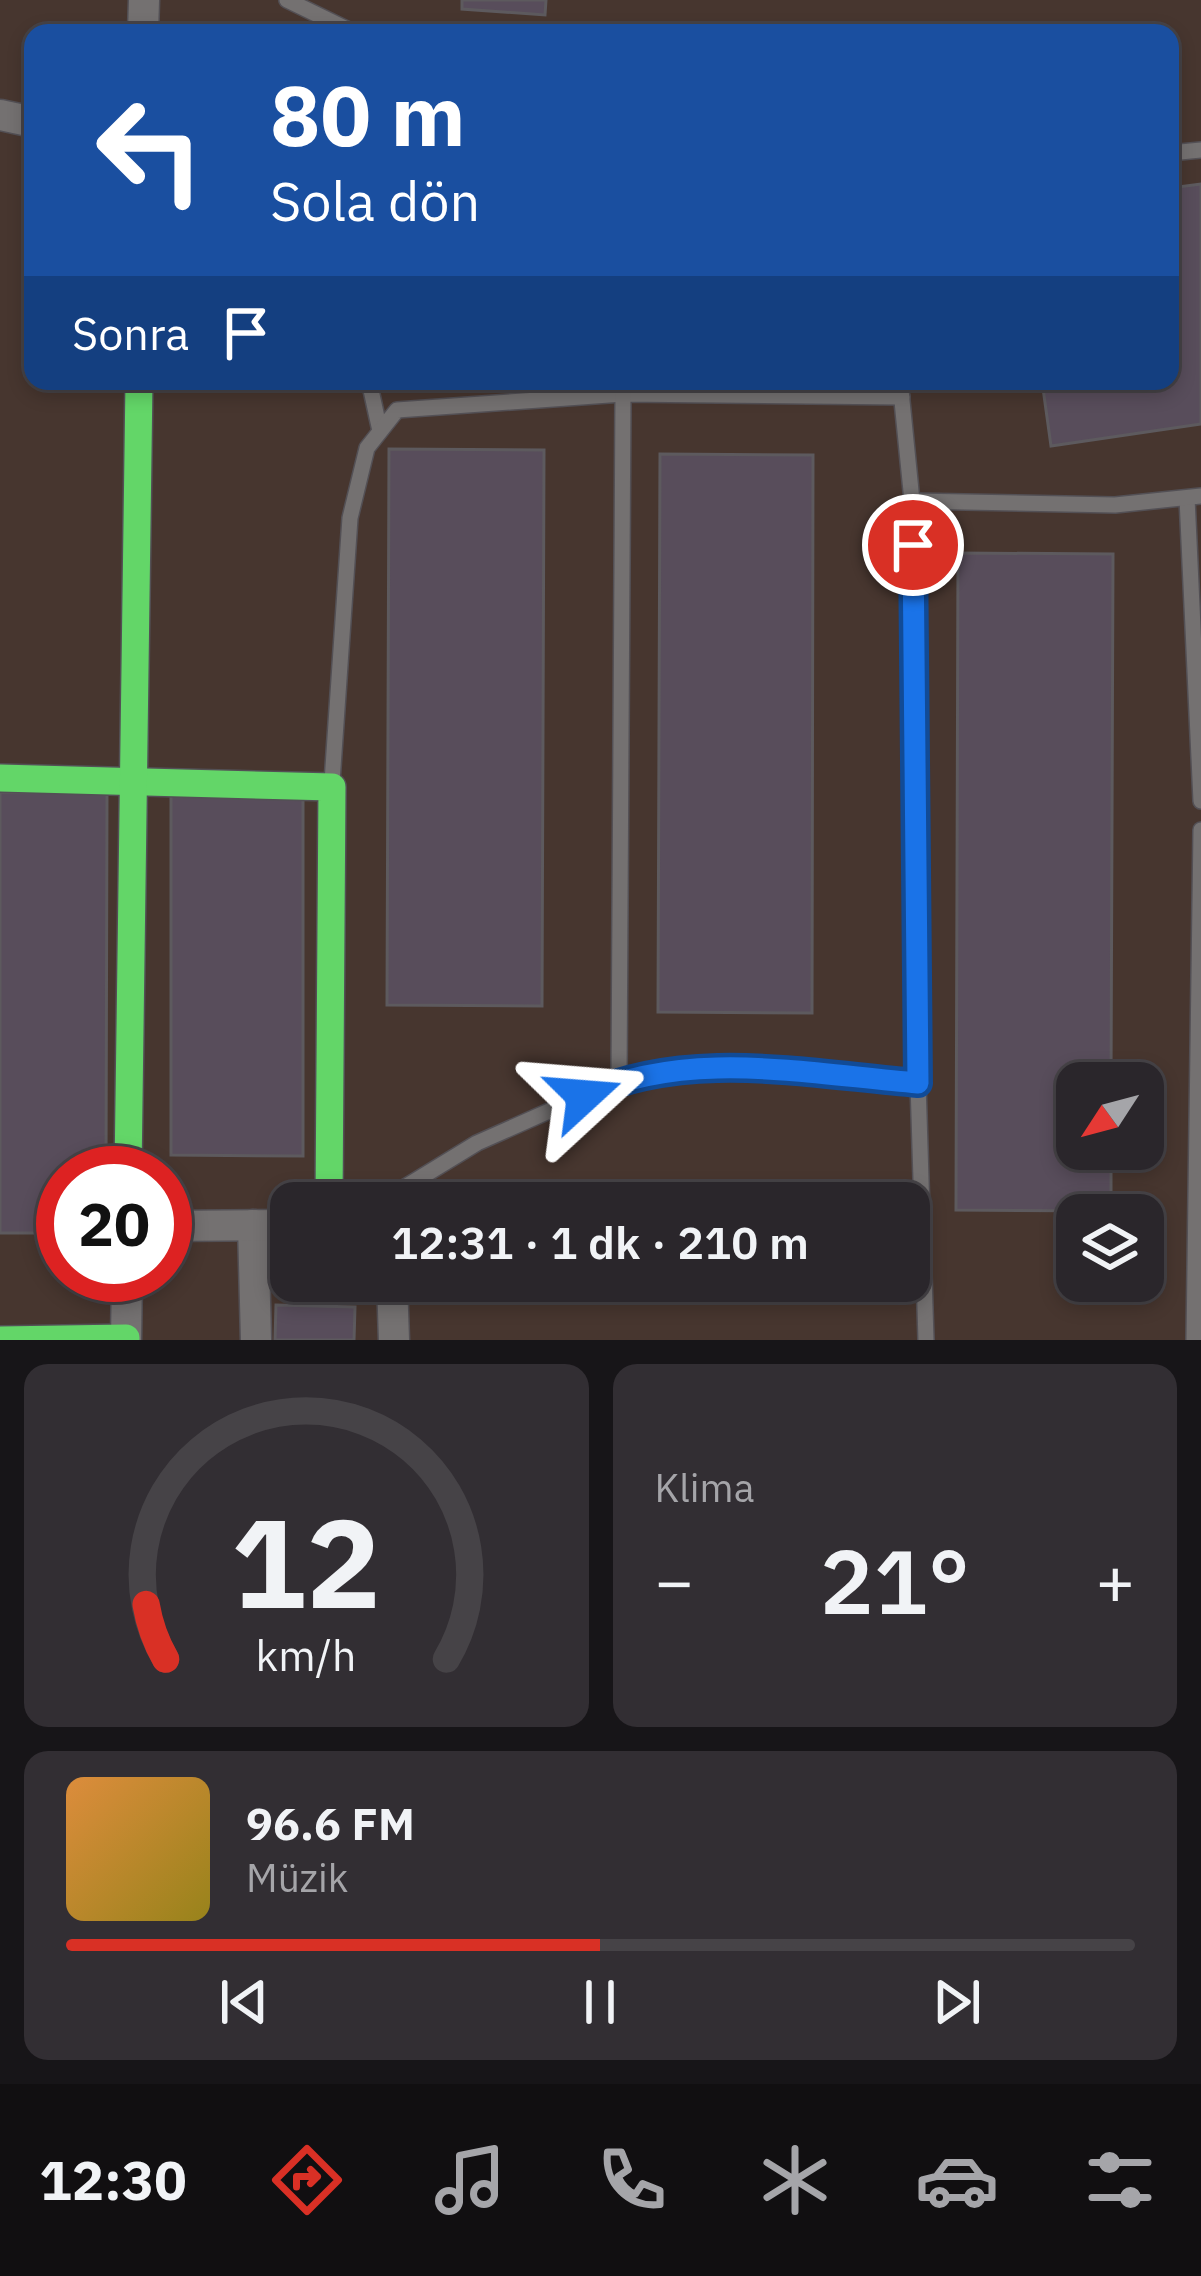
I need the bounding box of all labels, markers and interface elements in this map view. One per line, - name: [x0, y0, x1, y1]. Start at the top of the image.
- text: 80 m: [270, 60, 466, 169]
- icon: left: [72, 72, 228, 228]
- text: Sola dön: [270, 166, 480, 236]
- icon: arrive: [213, 300, 279, 366]
- text: Sonra: [72, 304, 189, 362]
- pin: [862, 494, 964, 596]
- icon: arrive: [880, 512, 946, 578]
- position arrow: [521, 1033, 647, 1159]
- north arrow: [1056, 1062, 1164, 1170]
- map controls: [1056, 1062, 1164, 1302]
- speed limit sign: 20: [36, 1146, 192, 1302]
- button: layers: [1056, 1194, 1164, 1302]
- text: 12:31 · 1 dk · 210 m: [391, 1213, 809, 1271]
- text: Klima: [655, 1462, 754, 1513]
- text: 12: [231, 1480, 381, 1642]
- text: 21°: [820, 1522, 970, 1639]
- text: −: [655, 1537, 694, 1623]
- text: +: [1095, 1537, 1135, 1623]
- text: km/h: [256, 1626, 357, 1682]
- text: 96.6 FM: [246, 1794, 415, 1852]
- text: Müzik: [246, 1852, 348, 1903]
- icon: previous: [211, 1969, 277, 2035]
- icon: pause: [567, 1969, 633, 2035]
- icon: next: [924, 1969, 990, 2035]
- icon: directions: [265, 2138, 349, 2222]
- icon: music: [428, 2138, 512, 2222]
- icon: phone: [590, 2138, 674, 2222]
- icon: climate: [753, 2138, 837, 2222]
- icon: car: [915, 2138, 999, 2222]
- icon: filters: [1078, 2138, 1162, 2222]
- text: 12:30: [39, 2145, 187, 2215]

